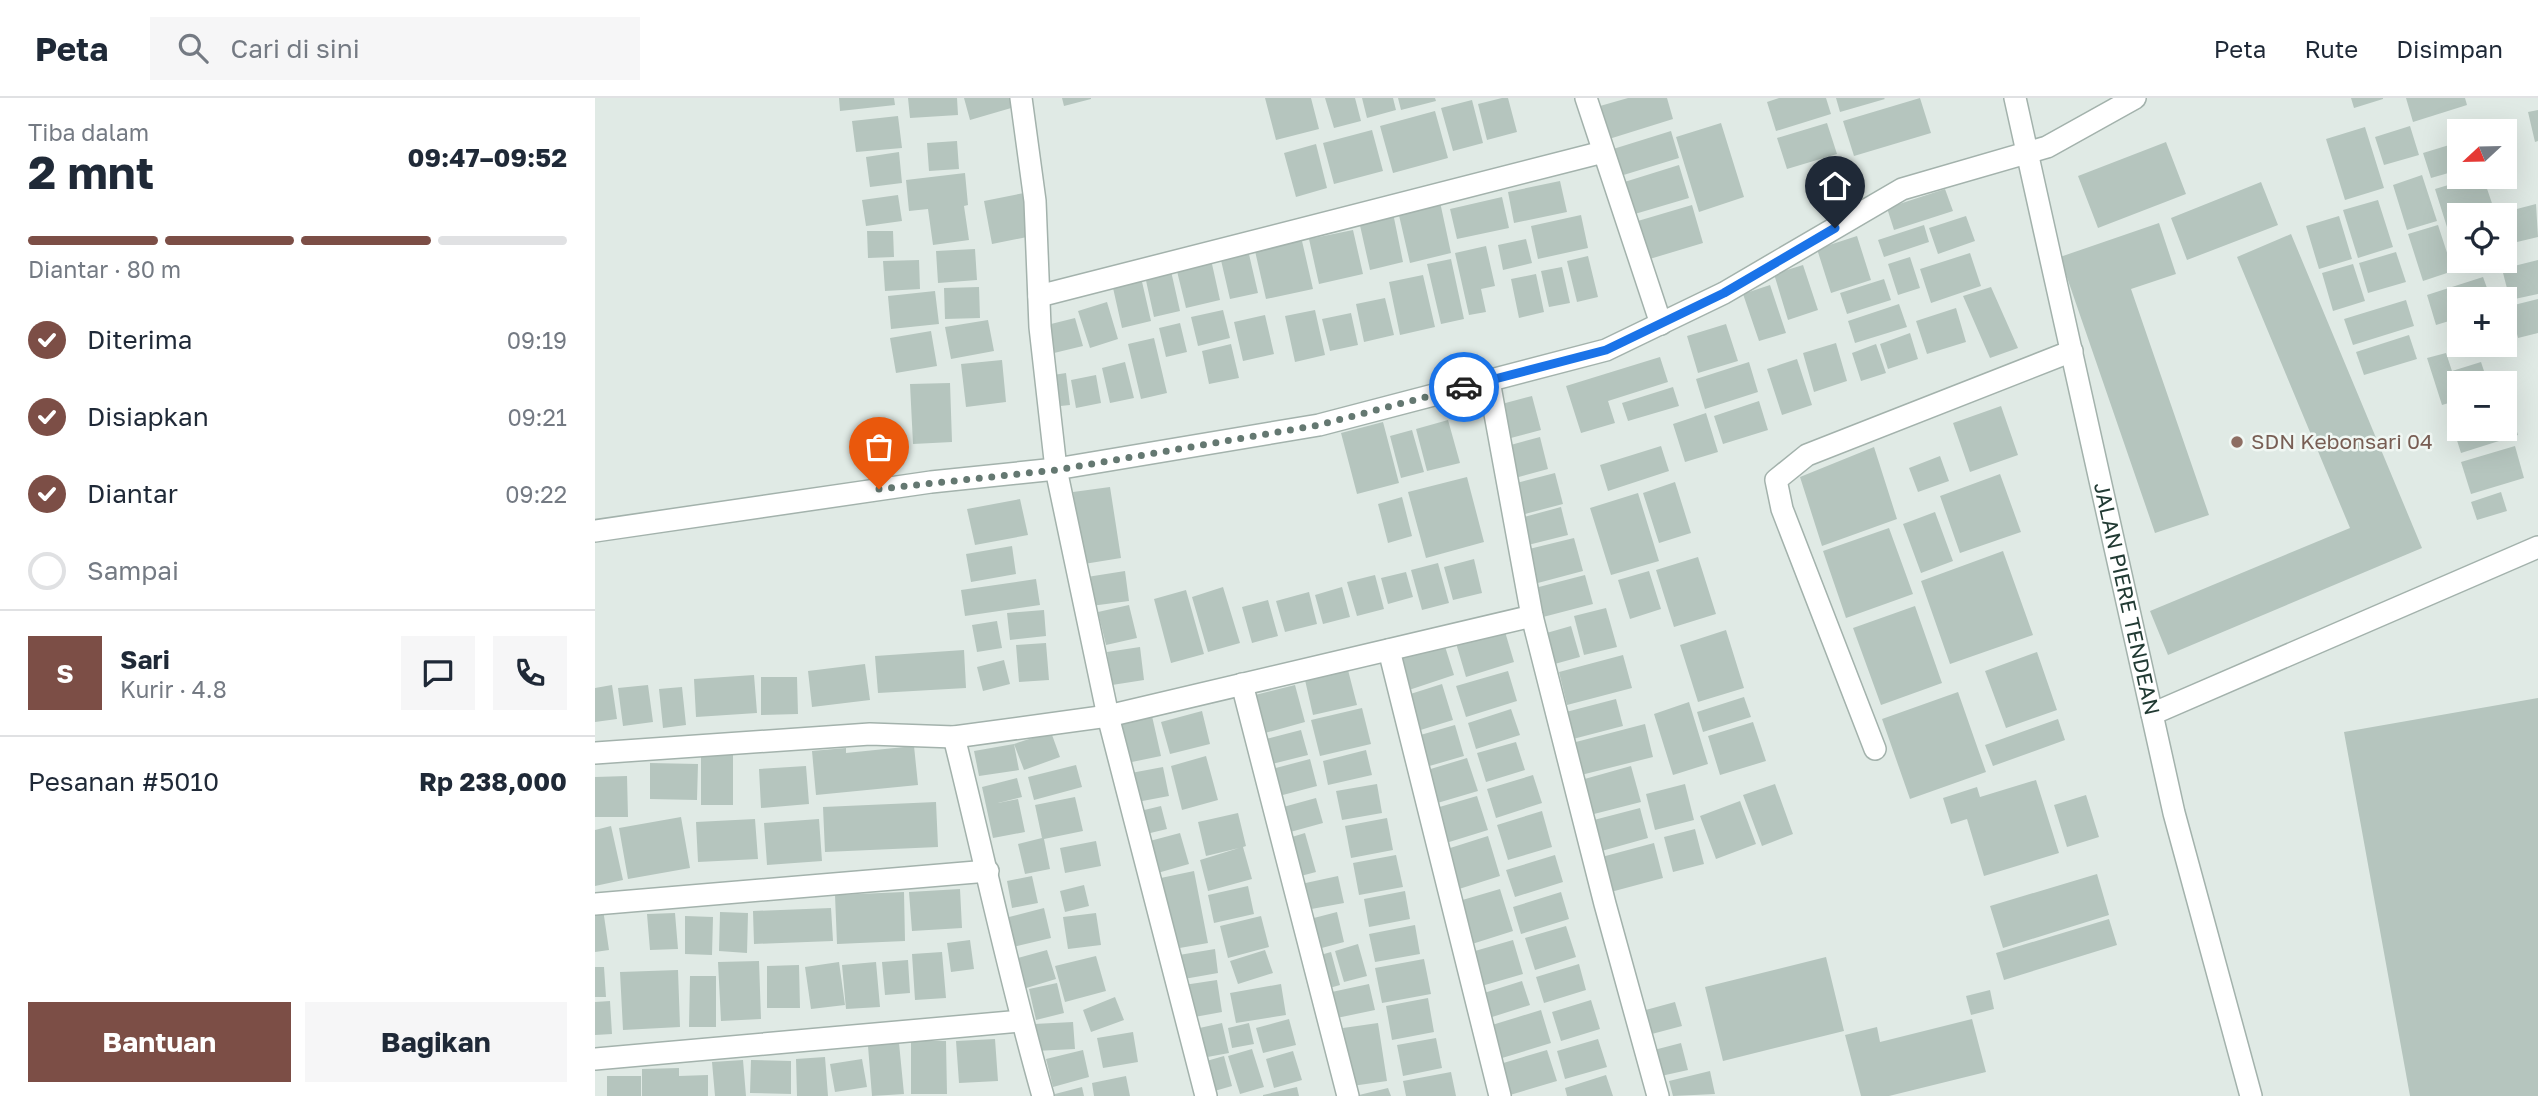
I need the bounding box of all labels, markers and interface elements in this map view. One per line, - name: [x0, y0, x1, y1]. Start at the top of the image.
- search box: [150, 17, 640, 80]
- text: Peta: [35, 29, 108, 68]
- icon: search: [174, 29, 212, 67]
- text: Cari di sini: [230, 33, 360, 64]
- text: Peta: [2214, 34, 2266, 63]
- text: Rute: [2304, 34, 2358, 63]
- text: Disimpan: [2396, 34, 2503, 63]
- text: Tiba dalam: [28, 118, 149, 146]
- north arrow: [2447, 119, 2517, 189]
- map controls: [2447, 119, 2517, 441]
- text: 09:47–09:52: [408, 142, 567, 173]
- text: 2 mnt: [28, 144, 154, 199]
- pin: [1805, 156, 1865, 228]
- icon: home: [1816, 167, 1854, 205]
- button: locate: [2447, 203, 2517, 273]
- text: Diantar · 80 m: [28, 255, 181, 283]
- button: +: [2447, 287, 2517, 357]
- icon: check: [28, 321, 66, 359]
- text: Diterima: [87, 324, 192, 355]
- text: 09:19: [507, 326, 567, 354]
- courier: [1429, 352, 1499, 422]
- icon: car: [1445, 368, 1483, 406]
- button: −: [2447, 371, 2517, 441]
- icon: check: [28, 398, 66, 436]
- text: Disiapkan: [87, 401, 209, 432]
- text: 09:21: [507, 403, 567, 431]
- pin: [849, 417, 909, 489]
- icon: bag: [860, 428, 898, 466]
- place label: SDN Kebonsari 04: [2251, 428, 2433, 454]
- marker: SDN Kebonsari 04: [2229, 434, 2245, 450]
- icon: check: [28, 475, 66, 513]
- text: Diantar: [87, 478, 178, 509]
- text: 09:22: [505, 480, 567, 508]
- street label: JALAN PIERE TENDEAN: [2089, 480, 2166, 717]
- text: Sampai: [87, 555, 179, 586]
- button: chat: [401, 636, 475, 710]
- button: phone: [493, 636, 567, 710]
- text: Sari: [120, 644, 170, 675]
- text: S: [56, 658, 74, 689]
- text: Kurir · 4.8: [120, 675, 227, 703]
- text: Pesanan #5010: [28, 766, 219, 797]
- text: Rp 238,000: [419, 766, 567, 797]
- button: Bantuan: [28, 1002, 291, 1082]
- button: Bagikan: [305, 1002, 567, 1082]

